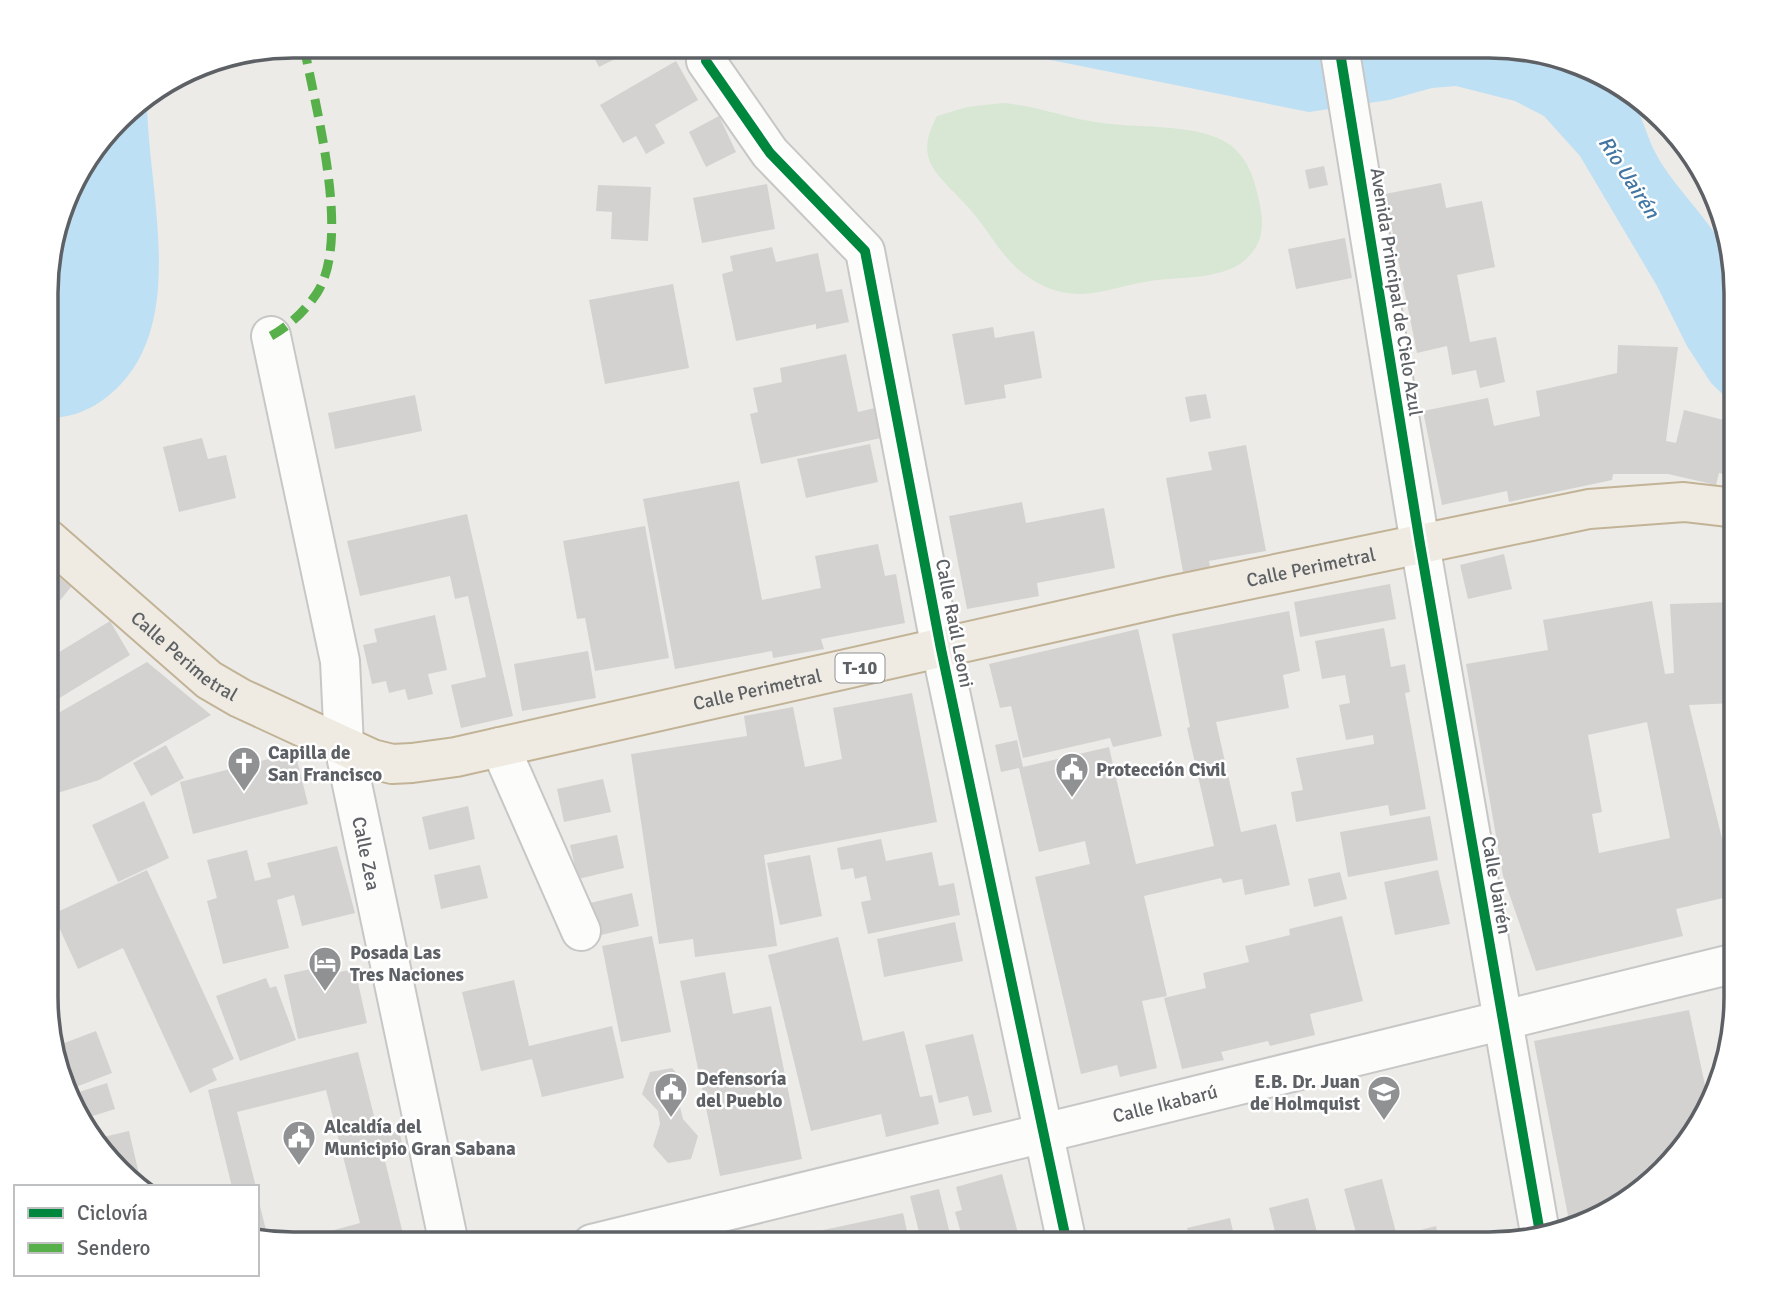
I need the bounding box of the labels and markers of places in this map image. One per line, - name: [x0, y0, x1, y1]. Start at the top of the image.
- place label: Capilla de San Francisco: [268, 741, 382, 787]
- church icon: Capilla de San Francisco: [225, 744, 263, 793]
- public building icon: Protección Civil: [1053, 750, 1091, 799]
- place label: Protección Civil: [1096, 758, 1226, 782]
- place label: Posada Las Tres Naciones: [350, 941, 464, 987]
- hotel icon: Posada Las Tres Naciones: [306, 944, 344, 993]
- place label: Defensoría del Pueblo: [696, 1067, 787, 1113]
- public building icon: Defensoría del Pueblo: [652, 1070, 690, 1119]
- place label: E.B. Dr. Juan de Holmquist: [1250, 1070, 1360, 1116]
- school or university icon: E.B. Dr. Juan de Holmquist: [1365, 1073, 1403, 1122]
- place label: Alcaldía del Municipio Gran Sabana: [324, 1115, 516, 1161]
- public building icon: Alcaldía del Municipio Gran Sabana: [280, 1118, 318, 1167]

